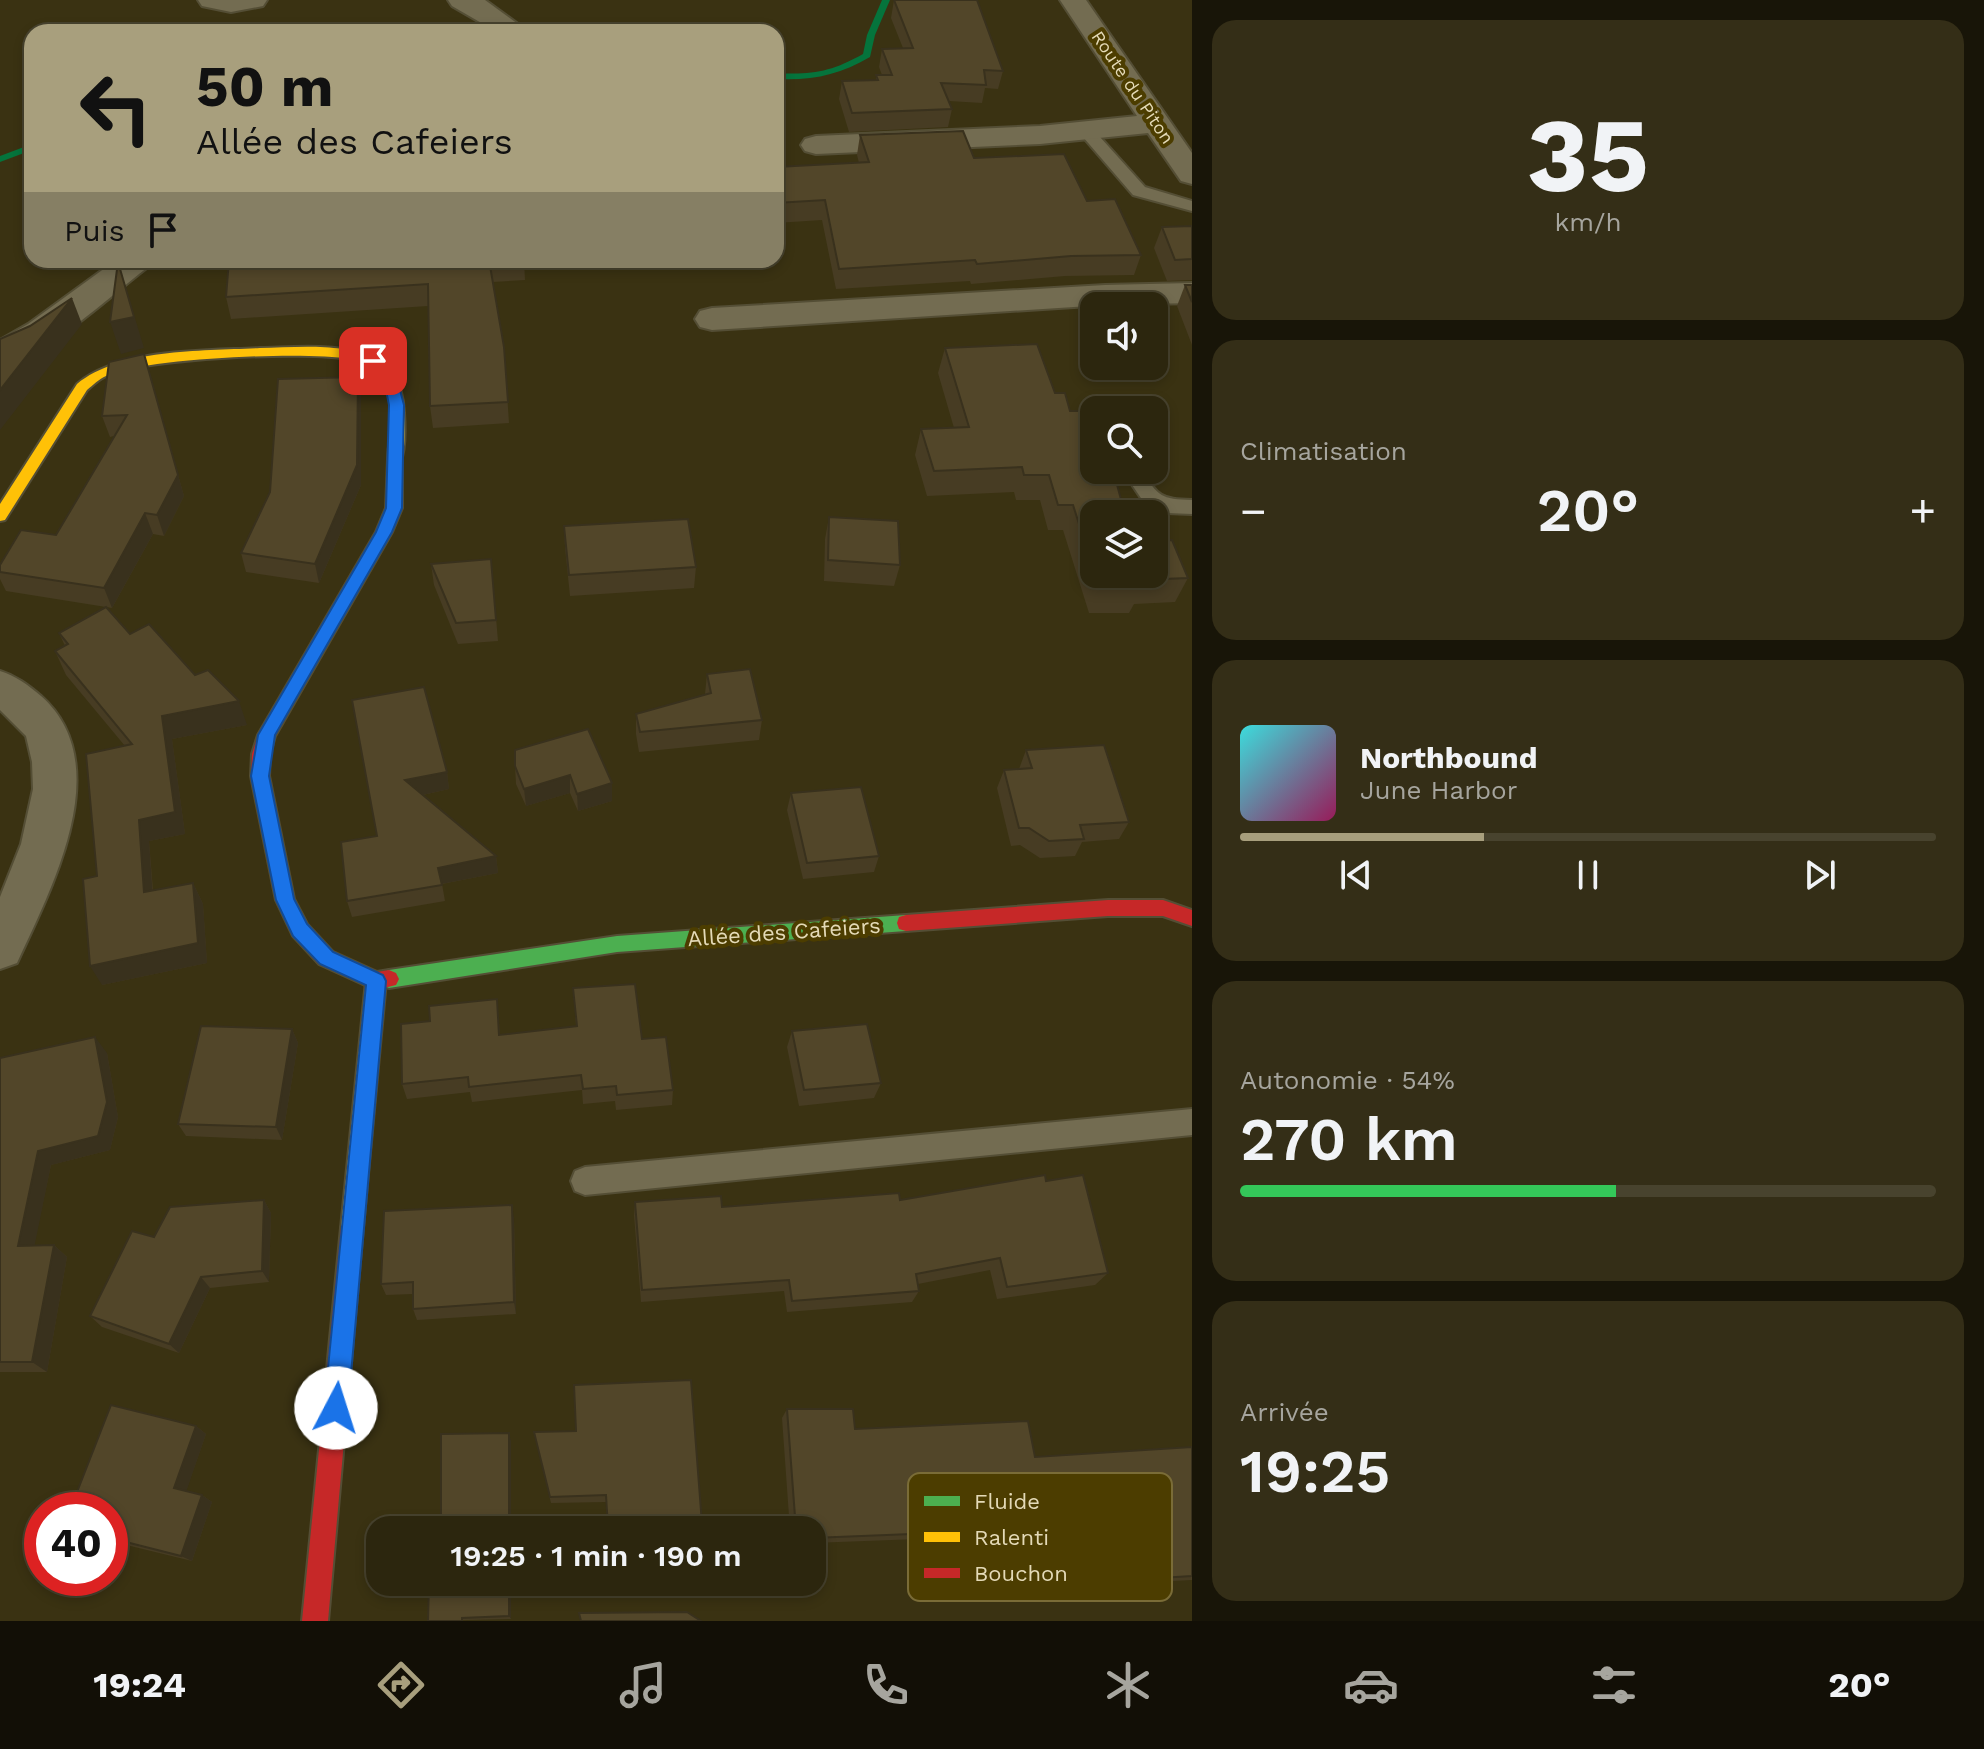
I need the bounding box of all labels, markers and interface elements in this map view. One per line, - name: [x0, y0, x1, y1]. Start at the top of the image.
- street label: Route du Piton: [1088, 27, 1178, 147]
- text: 50 m: [196, 54, 333, 120]
- icon: left: [64, 56, 168, 160]
- text: 35: [1527, 94, 1649, 216]
- text: Allée des Cafeiers: [196, 121, 513, 163]
- text: km/h: [1555, 207, 1621, 237]
- icon: arrive: [141, 208, 185, 252]
- text: Puis: [64, 213, 125, 248]
- map controls: [1080, 292, 1168, 588]
- button: sound: [1080, 292, 1168, 380]
- pin: [339, 327, 407, 395]
- icon: arrive: [351, 339, 395, 383]
- button: search: [1080, 396, 1168, 484]
- text: Climatisation: [1240, 436, 1407, 466]
- text: 20°: [1537, 475, 1639, 546]
- text: −: [1240, 485, 1267, 537]
- text: +: [1909, 485, 1936, 537]
- button: layers: [1080, 500, 1168, 588]
- text: Northbound: [1360, 740, 1537, 775]
- text: June Harbor: [1360, 775, 1517, 805]
- icon: previous: [1334, 853, 1378, 897]
- icon: pause: [1566, 853, 1610, 897]
- icon: next: [1798, 853, 1842, 897]
- street label: Allée des Cafeiers: [687, 913, 881, 951]
- text: Autonomie · 54%: [1240, 1065, 1455, 1095]
- text: 270 km: [1240, 1104, 1458, 1175]
- position arrow: [294, 1366, 378, 1450]
- text: Arrivée: [1240, 1397, 1329, 1427]
- text: 19:25: [1240, 1436, 1390, 1507]
- legend: [908, 1473, 1172, 1601]
- text: Fluide: [974, 1489, 1040, 1514]
- speed limit sign: 40: [24, 1492, 128, 1596]
- text: Ralenti: [974, 1525, 1049, 1550]
- text: 19:25 · 1 min · 190 m: [450, 1538, 742, 1573]
- text: Bouchon: [974, 1561, 1068, 1586]
- icon: directions: [373, 1657, 429, 1713]
- icon: music: [615, 1657, 671, 1713]
- icon: phone: [858, 1657, 914, 1713]
- icon: climate: [1100, 1657, 1156, 1713]
- icon: car: [1343, 1657, 1399, 1713]
- icon: filters: [1586, 1657, 1642, 1713]
- text: 19:24: [93, 1664, 186, 1706]
- text: 20°: [1828, 1664, 1891, 1706]

